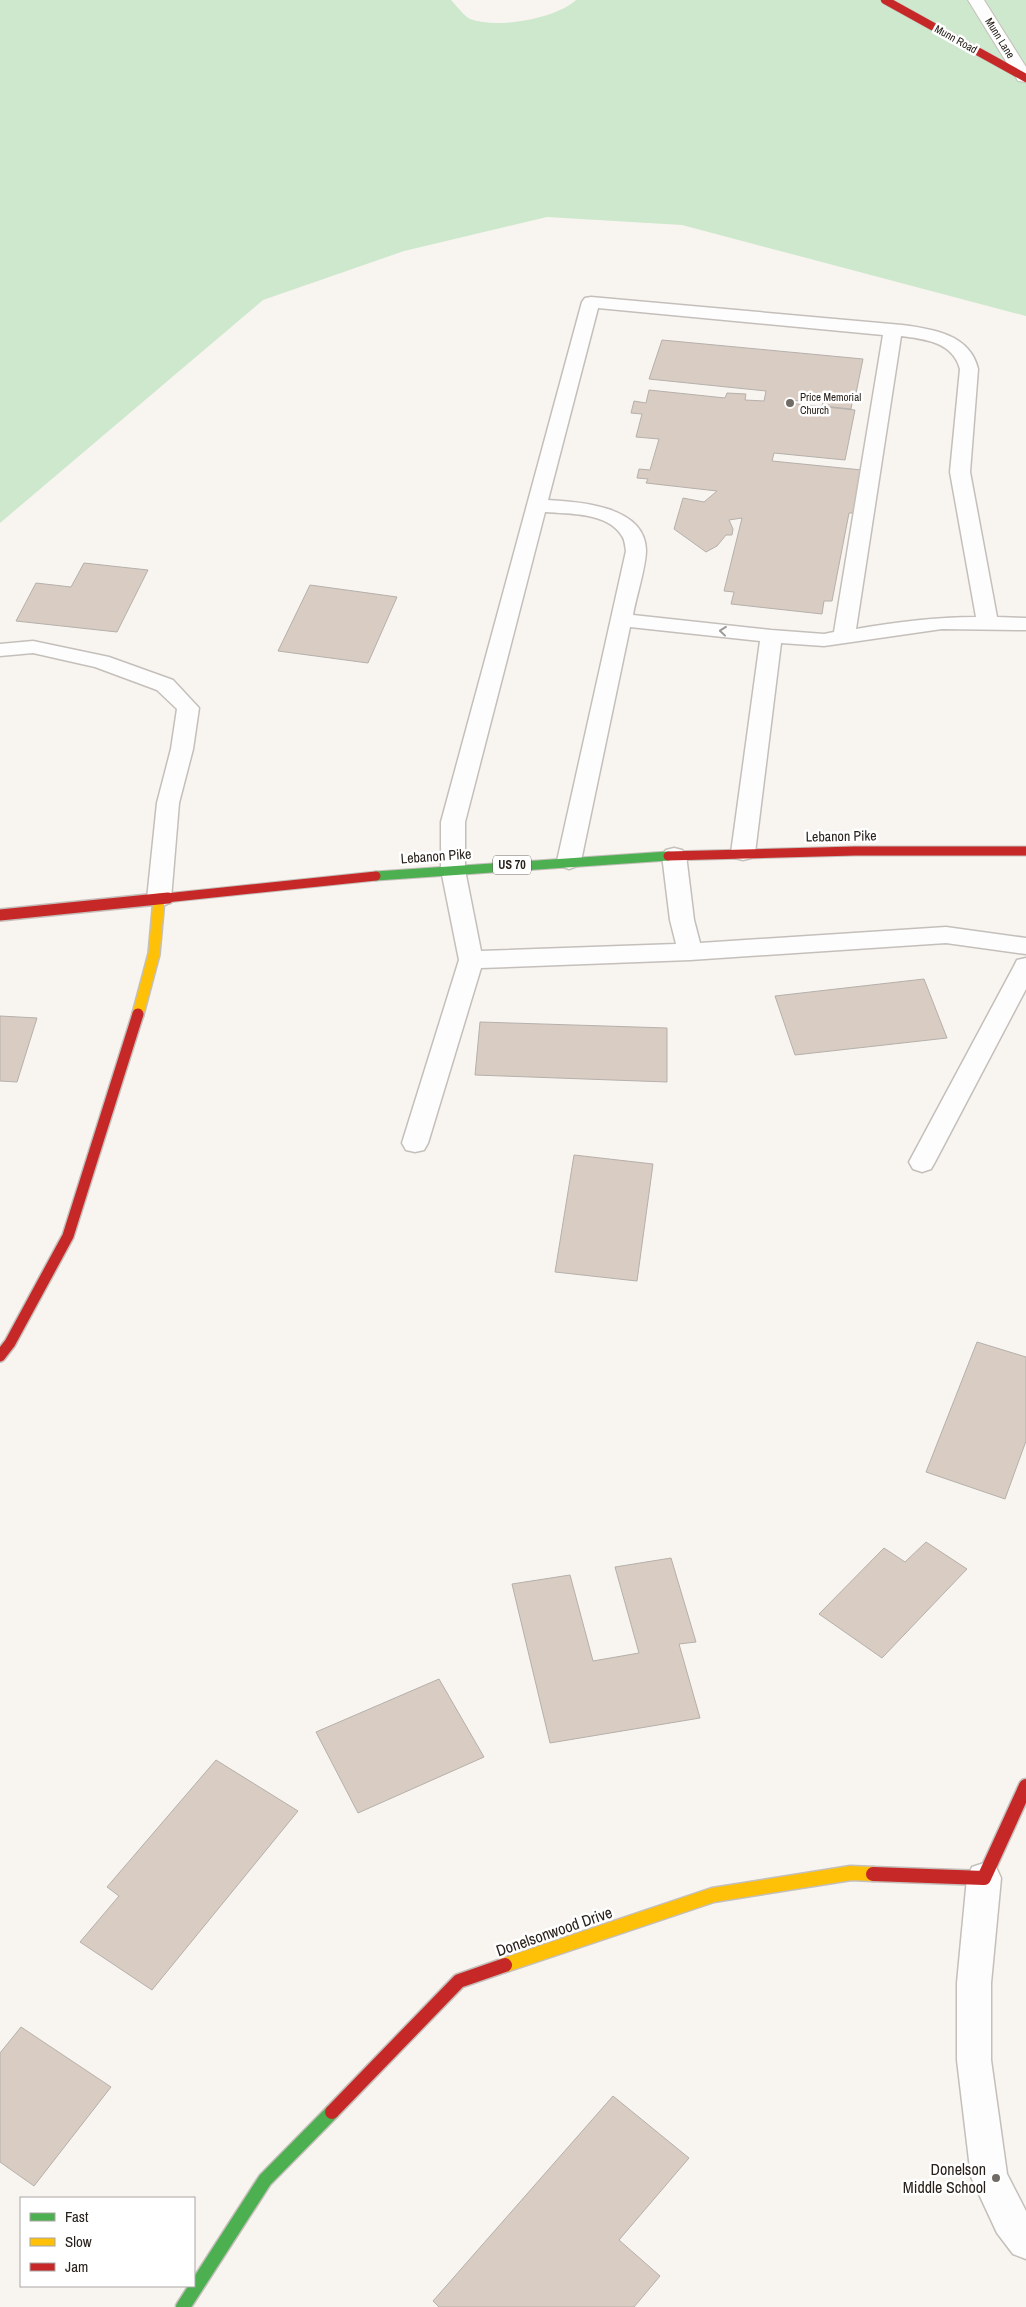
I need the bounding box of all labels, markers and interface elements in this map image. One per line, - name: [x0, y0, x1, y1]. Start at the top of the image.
- street label: Munn Lane: [982, 15, 1018, 61]
- street label: Munn Road: [932, 22, 980, 56]
- place label: Price Memorial Church: [800, 390, 861, 417]
- marker: Price Memorial Church: [784, 397, 796, 409]
- one-way arrow: [719, 625, 727, 636]
- street label: Lebanon Pike: [805, 826, 877, 846]
- street label: Lebanon Pike: [400, 845, 472, 867]
- road number: US 70: [493, 856, 531, 874]
- street label: Donelsonwood Drive: [493, 1901, 615, 1961]
- place label: Donelson Middle School: [903, 2158, 986, 2198]
- marker: Donelson Middle School: [990, 2172, 1002, 2184]
- legend: [20, 2197, 195, 2287]
- text: Fast: [65, 2206, 89, 2227]
- text: Slow: [65, 2231, 92, 2252]
- text: Jam: [65, 2256, 88, 2277]

